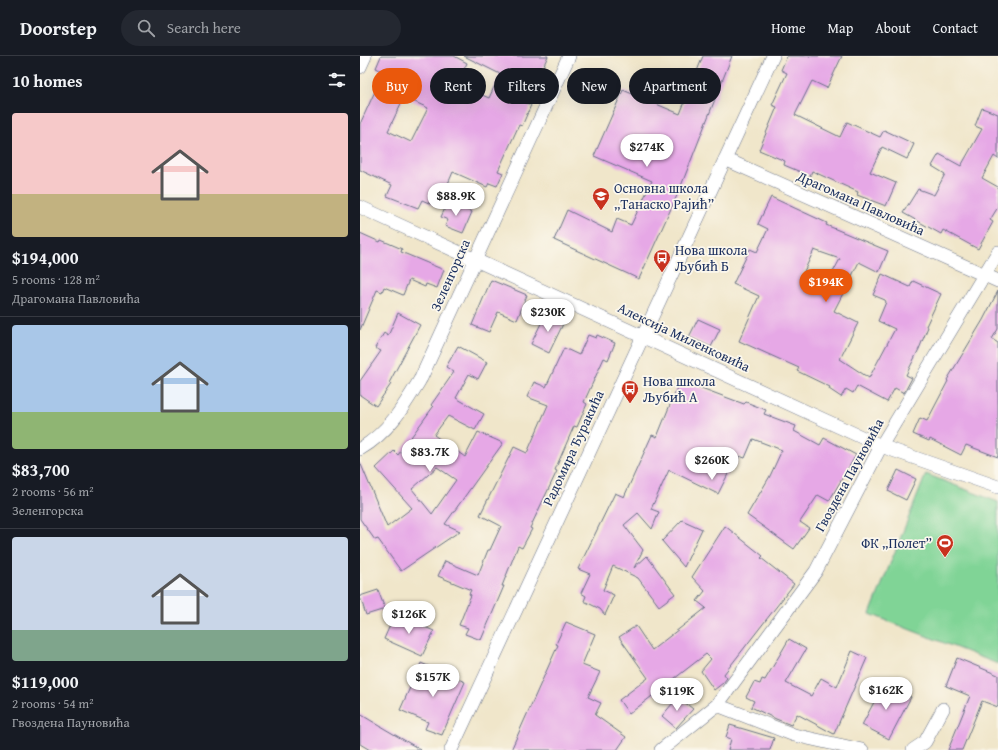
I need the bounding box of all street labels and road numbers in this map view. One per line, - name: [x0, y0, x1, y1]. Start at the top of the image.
- street label: Драгомана Павловића: [793, 165, 928, 240]
- street label: Зеленгорска: [425, 235, 475, 314]
- street label: Алексија Миленковића: [615, 298, 754, 377]
- street label: Радомира Ђуракића: [537, 387, 609, 509]
- street label: Гвоздена Пауновића: [810, 414, 889, 535]

